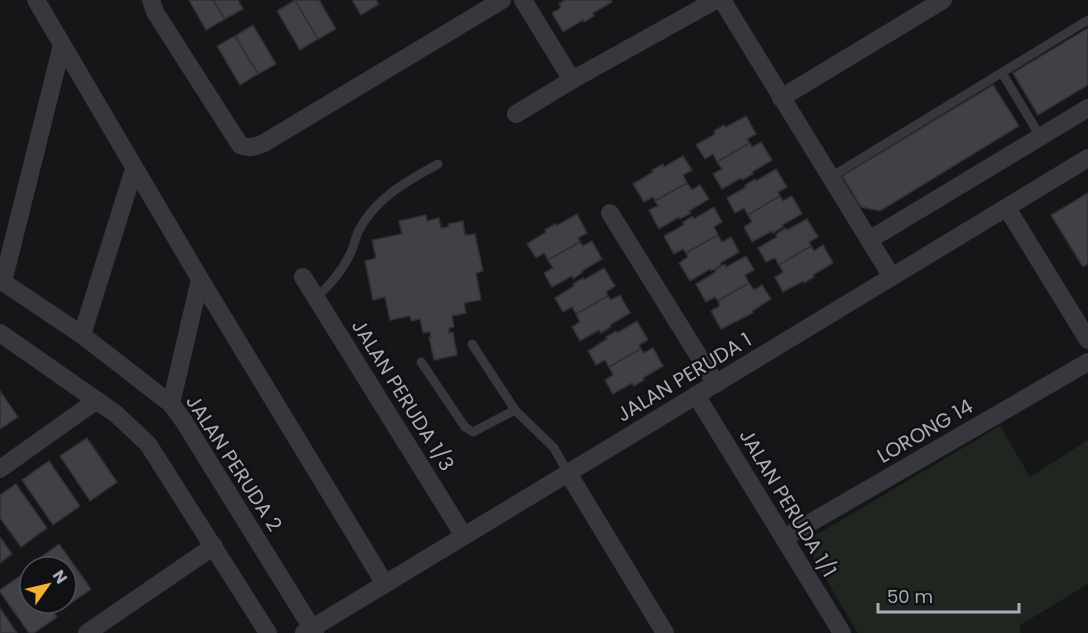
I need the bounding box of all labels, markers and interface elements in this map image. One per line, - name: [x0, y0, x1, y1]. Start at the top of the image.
- street label: JALAN PERUDA 1/3: [345, 314, 461, 476]
- street label: JALAN PERUDA 1: [611, 326, 757, 428]
- street label: JALAN PERUDA 2: [179, 389, 289, 537]
- street label: LORONG 14: [872, 392, 978, 470]
- street label: JALAN PERUDA 1/1: [733, 424, 843, 582]
- north arrow: [18, 555, 78, 615]
- text: N: [47, 565, 73, 588]
- scale bar: [878, 576, 1019, 614]
- text: 50 m: [887, 584, 933, 609]

